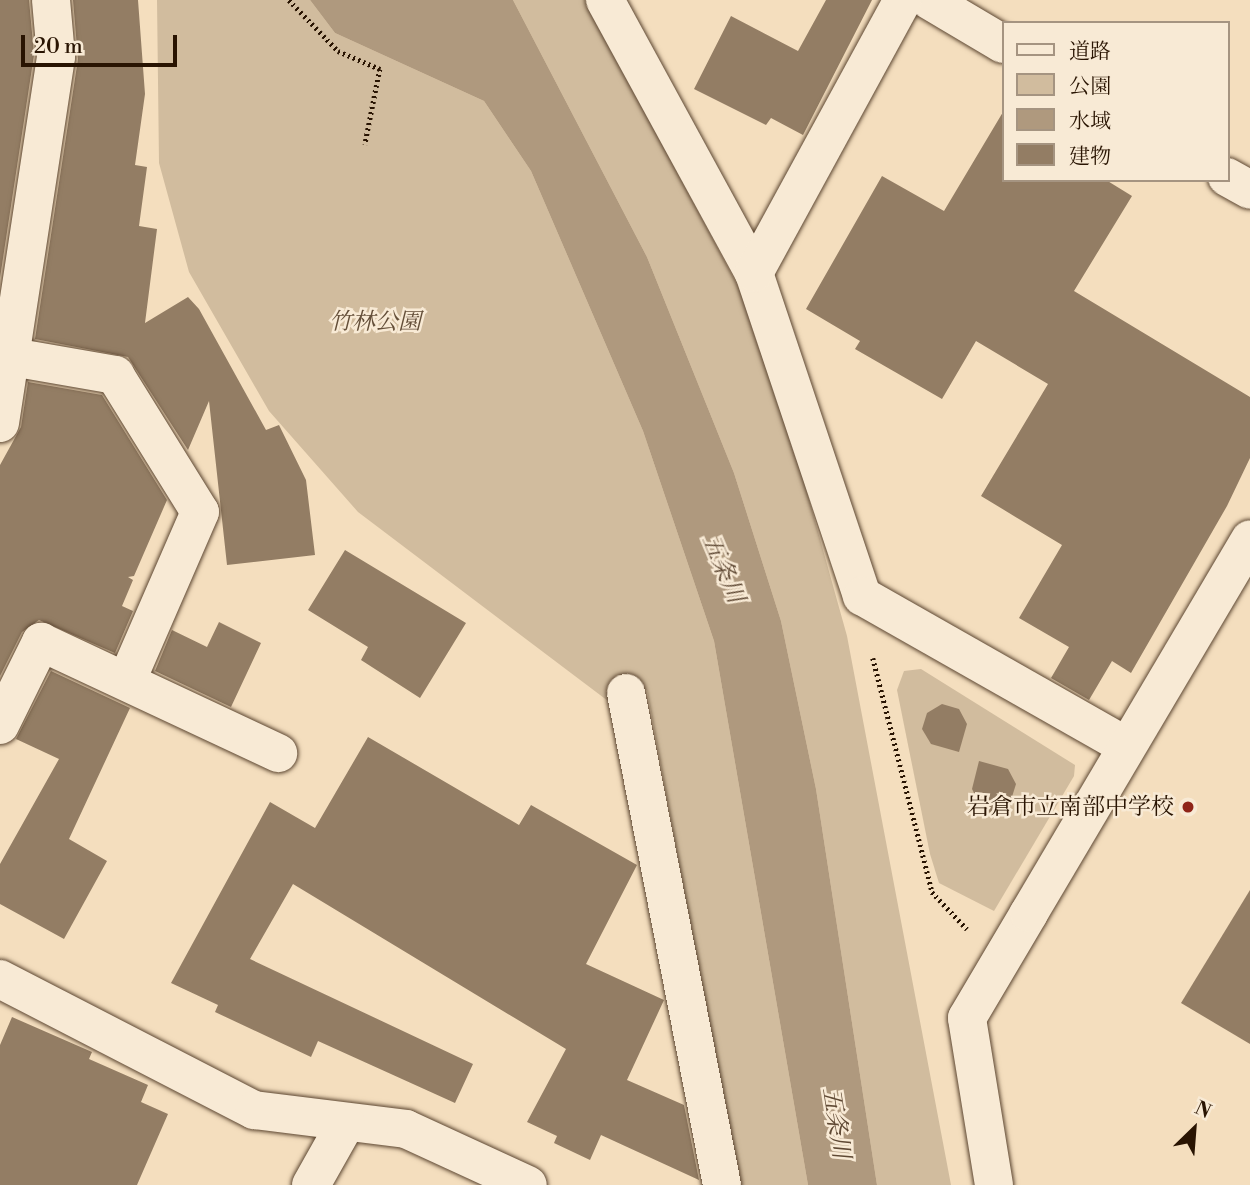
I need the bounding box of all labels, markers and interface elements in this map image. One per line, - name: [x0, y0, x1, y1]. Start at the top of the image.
- scale bar: [24, 21, 180, 65]
- legend: [1002, 21, 1229, 182]
- text: 20 m: [34, 34, 83, 60]
- text: 道路: [1069, 39, 1111, 65]
- text: 公園: [1069, 74, 1111, 100]
- text: 水域: [1069, 109, 1111, 135]
- text: 建物: [1069, 144, 1111, 170]
- park label: 竹林公園: [329, 308, 421, 336]
- water label: 五条川: [695, 530, 749, 608]
- place label: 岩倉市立南部中学校: [967, 793, 1174, 821]
- marker: 岩倉市立南部中学校: [1180, 799, 1196, 815]
- water label: 五条川: [815, 1085, 855, 1161]
- north arrow: [1159, 1094, 1229, 1164]
- text: N: [1191, 1096, 1215, 1124]

